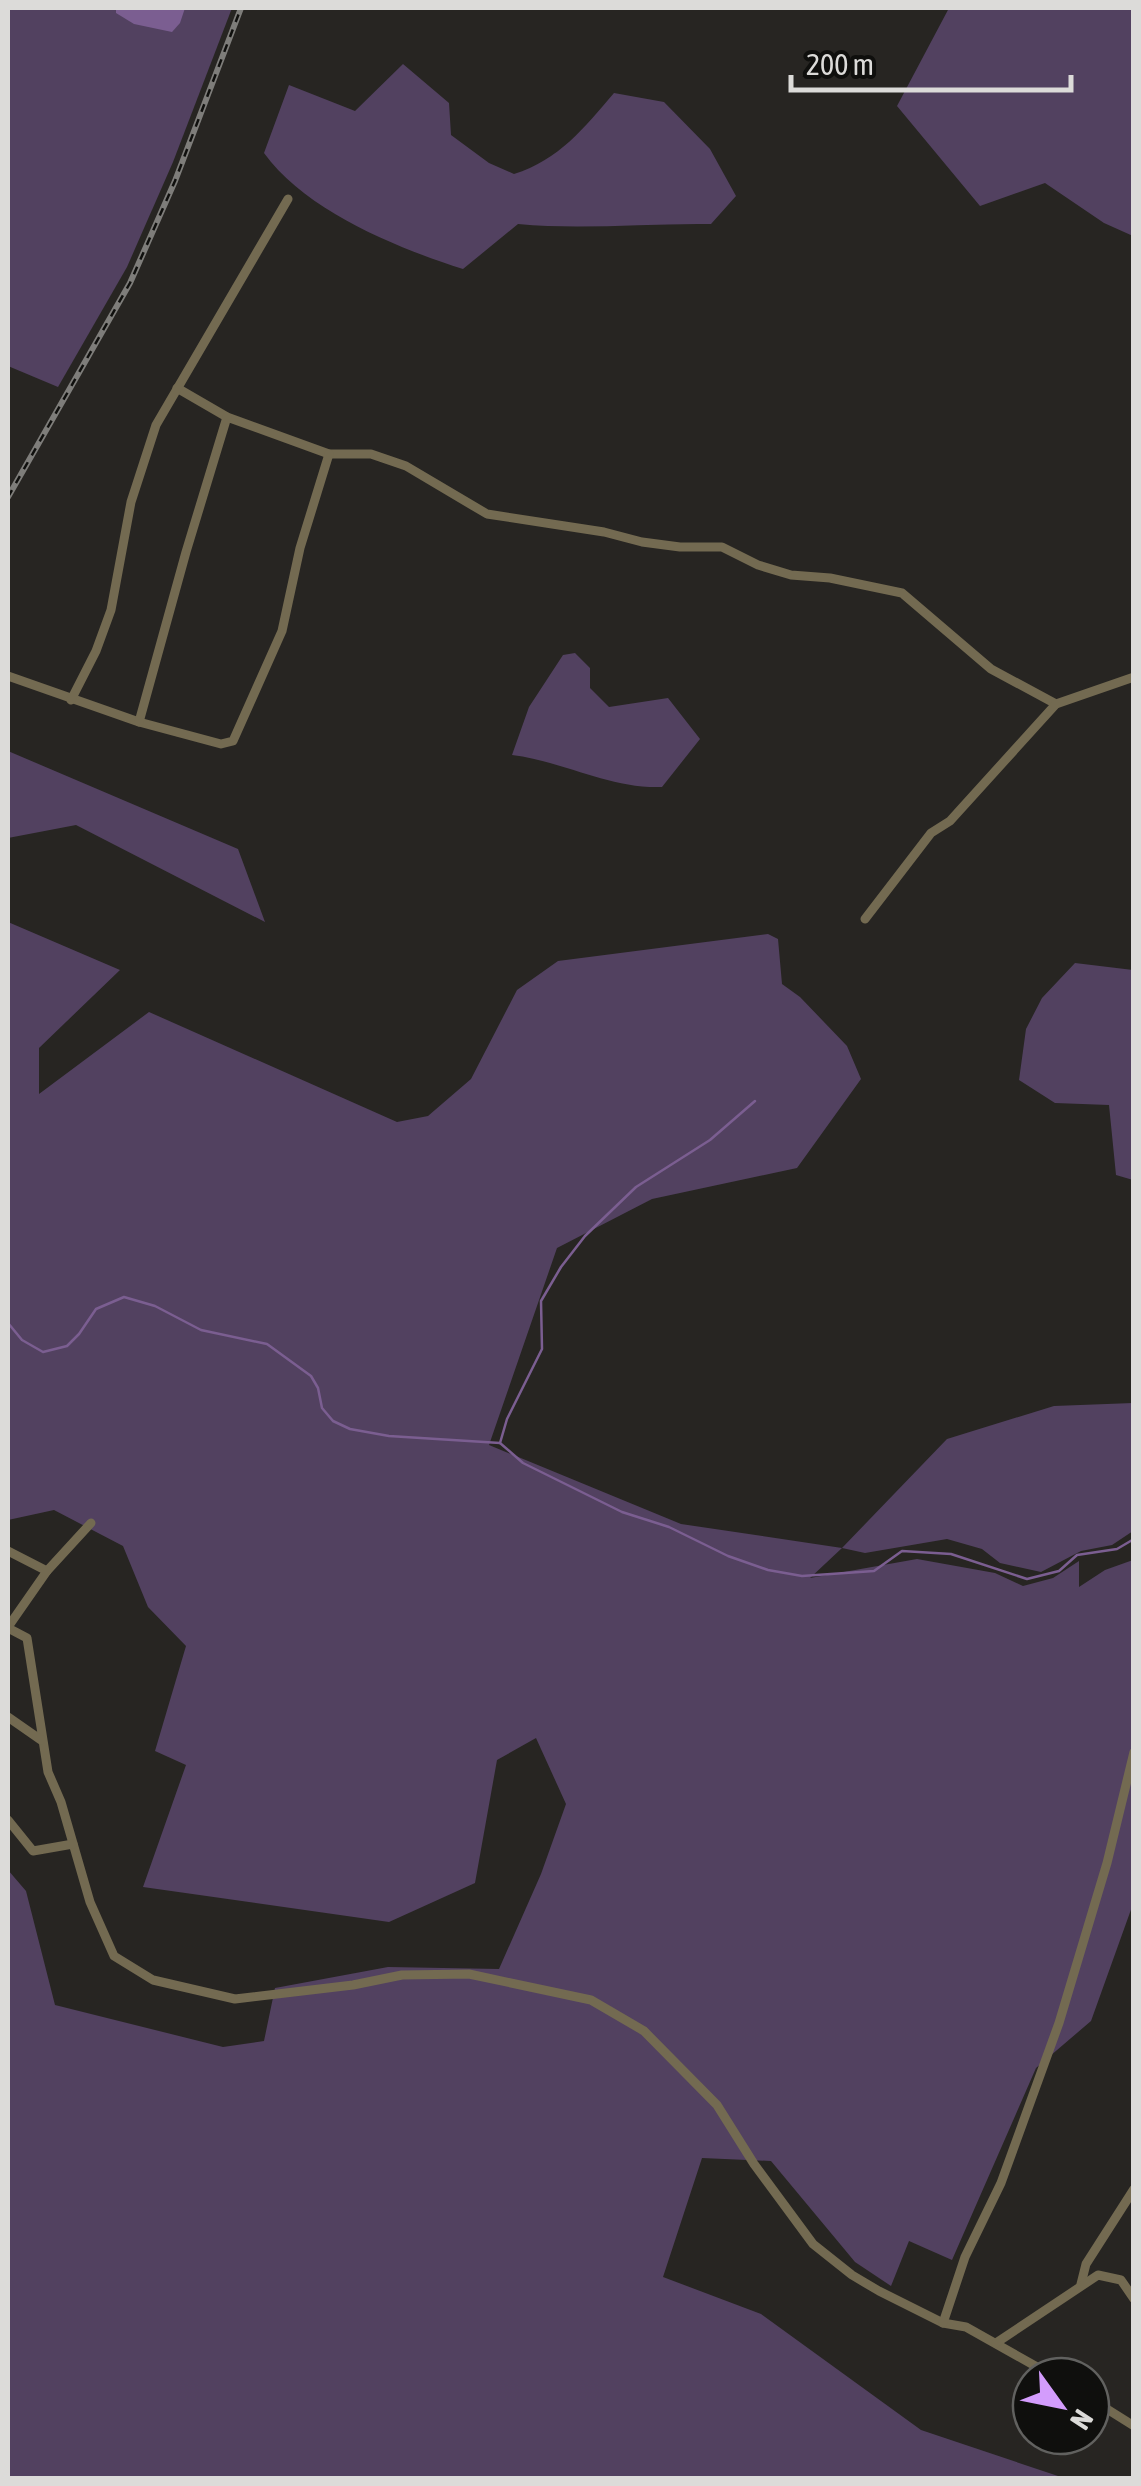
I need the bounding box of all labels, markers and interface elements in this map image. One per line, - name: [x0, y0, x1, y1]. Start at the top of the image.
- scale bar: [791, 30, 1071, 92]
- text: 200 m: [806, 47, 874, 81]
- north arrow: [1011, 2356, 1111, 2456]
- text: N: [1064, 2404, 1100, 2435]

